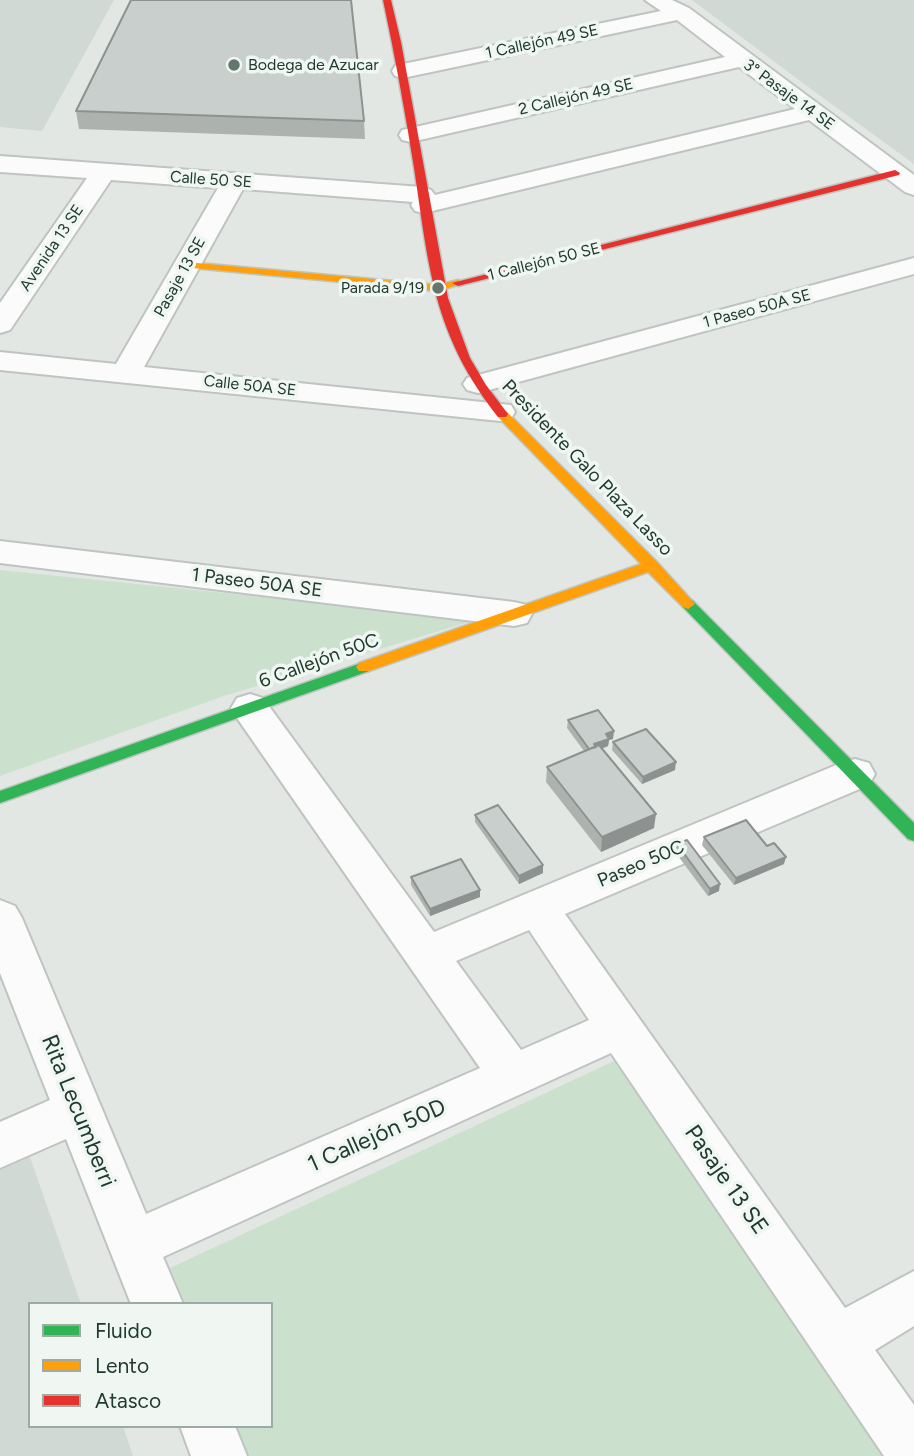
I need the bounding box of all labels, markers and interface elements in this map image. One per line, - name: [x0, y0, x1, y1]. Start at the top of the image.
- street label: 1 Callejón 49 SE: [484, 21, 600, 63]
- place label: Bodega de Azucar: [248, 55, 379, 75]
- street label: 3° Pasaje 14 SE: [740, 55, 838, 135]
- marker: Bodega de Azucar: [226, 57, 242, 73]
- street label: 2 Callejón 49 SE: [517, 74, 635, 120]
- street label: Calle 50 SE: [169, 168, 253, 192]
- street label: Avenida 13 SE: [16, 201, 88, 295]
- street label: Pasaje 13 SE: [150, 234, 210, 320]
- street label: 1 Callejón 50 SE: [486, 239, 602, 285]
- place label: Parada 9/19: [341, 278, 424, 298]
- marker: Parada 9/19: [430, 280, 446, 296]
- street label: 1 Paseo 50A SE: [701, 285, 813, 333]
- street label: Calle 50A SE: [203, 372, 297, 400]
- street label: Presidente Galo Plaza Lasso: [497, 375, 677, 561]
- street label: 1 Paseo 50A SE: [190, 564, 324, 602]
- street label: 6 Callejón 50C: [256, 629, 382, 693]
- street label: Paseo 50C: [594, 835, 688, 893]
- street label: Rita Lecumberri: [35, 1031, 121, 1191]
- street label: 1 Callejón 50D: [304, 1093, 450, 1179]
- street label: Pasaje 13 SE: [678, 1120, 774, 1240]
- legend: [28, 1302, 273, 1428]
- text: Fluido: [95, 1318, 152, 1343]
- text: Lento: [95, 1353, 149, 1378]
- text: Atasco: [95, 1388, 161, 1413]

